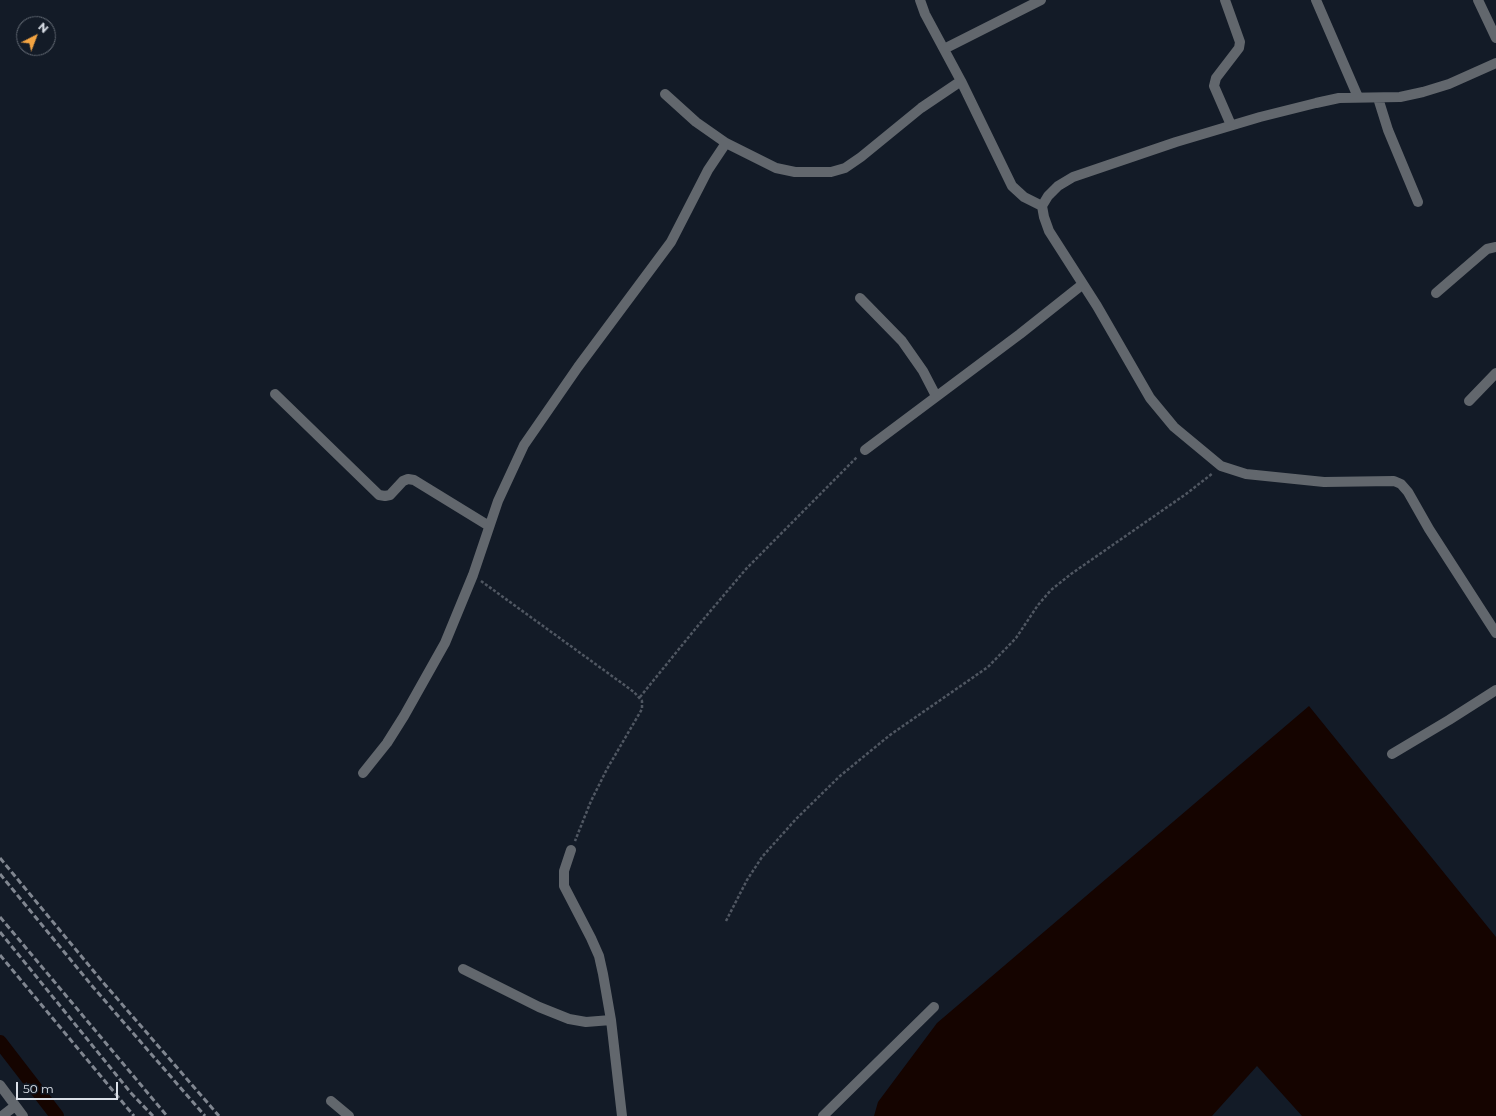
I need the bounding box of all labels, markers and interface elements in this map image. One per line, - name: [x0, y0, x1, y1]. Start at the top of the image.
- north arrow: [16, 16, 56, 56]
- text: N: [35, 20, 51, 36]
- scale bar: [18, 1074, 120, 1100]
- text: 50 m: [23, 1081, 54, 1096]

